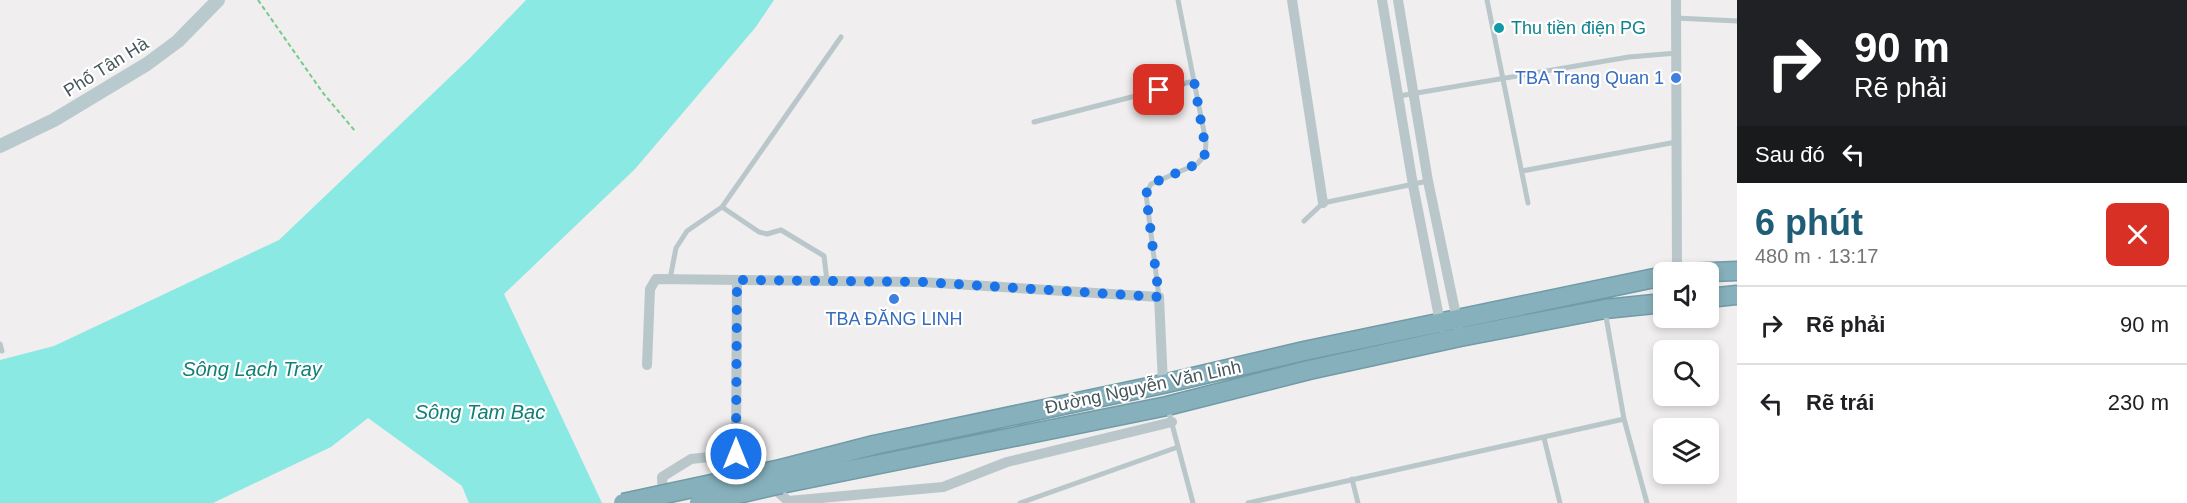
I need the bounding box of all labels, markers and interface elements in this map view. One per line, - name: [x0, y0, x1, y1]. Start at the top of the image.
- place label: Thu tiền điện PG: [1511, 18, 1646, 38]
- marker: Thu tiền điện PG: [1492, 21, 1506, 35]
- icon: right: [1755, 24, 1833, 102]
- text: 90 m: [1854, 24, 1950, 71]
- street label: Phố Tân Hà: [60, 33, 153, 101]
- pin: [1133, 64, 1184, 115]
- place label: TBA Trang Quan 1: [1515, 68, 1664, 88]
- marker: TBA Trang Quan 1: [1669, 71, 1683, 85]
- icon: arrive: [1142, 73, 1175, 106]
- text: Rẽ phải: [1854, 73, 1947, 103]
- icon: left: [1837, 138, 1870, 171]
- text: Sau đó: [1755, 142, 1825, 167]
- text: 6 phút: [1755, 202, 1863, 243]
- button: close: [2106, 203, 2169, 266]
- text: 480 m · 13:17: [1755, 245, 1878, 267]
- map controls: [1653, 262, 1719, 484]
- button: sound: [1653, 262, 1719, 328]
- marker: TBA ĐĂNG LINH: [887, 292, 901, 306]
- place label: TBA ĐĂNG LINH: [825, 309, 963, 329]
- icon: right: [1755, 309, 1788, 342]
- text: Rẽ phải: [1806, 312, 1885, 337]
- text: 90 m: [2120, 312, 2169, 337]
- button: search: [1653, 340, 1719, 406]
- street label: Đường Nguyễn Văn Linh: [1043, 355, 1243, 418]
- water label: Sông Lạch Tray: [182, 358, 323, 380]
- icon: left: [1755, 387, 1788, 420]
- text: Rẽ trái: [1806, 390, 1874, 415]
- text: 230 m: [2108, 390, 2169, 415]
- water label: Sông Tam Bạc: [415, 401, 545, 423]
- button: layers: [1653, 418, 1719, 484]
- position arrow: [704, 422, 768, 486]

